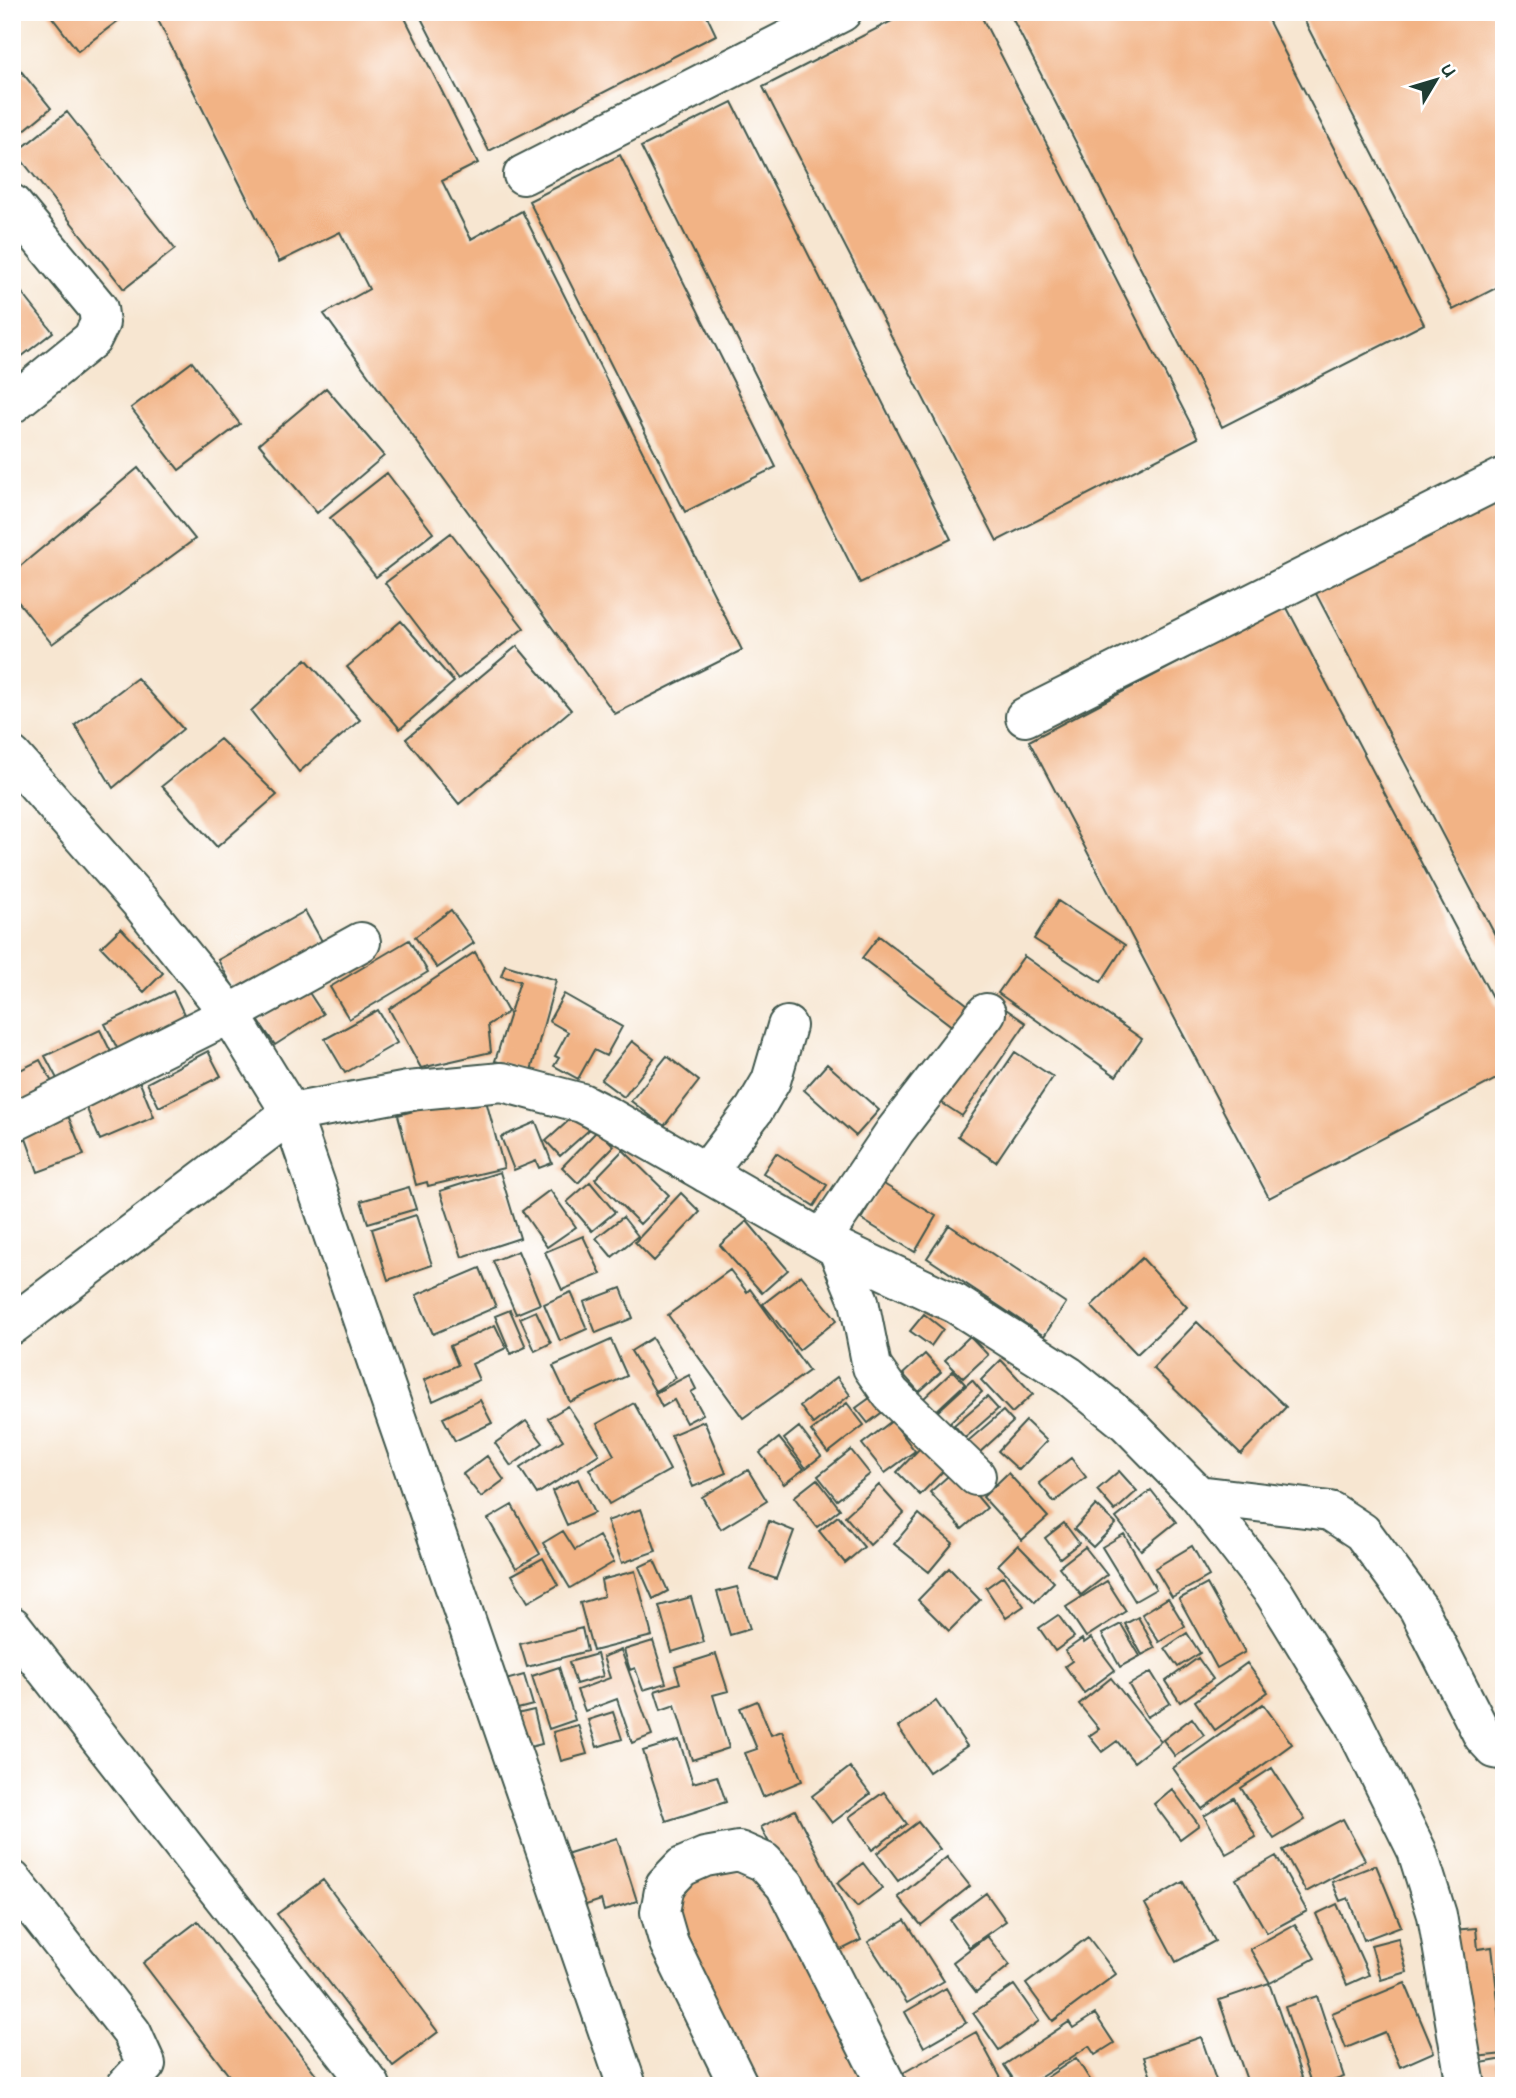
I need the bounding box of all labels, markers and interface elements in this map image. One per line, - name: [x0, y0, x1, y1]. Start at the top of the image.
- north arrow: [1400, 46, 1470, 116]
- text: U: [1434, 58, 1462, 83]

